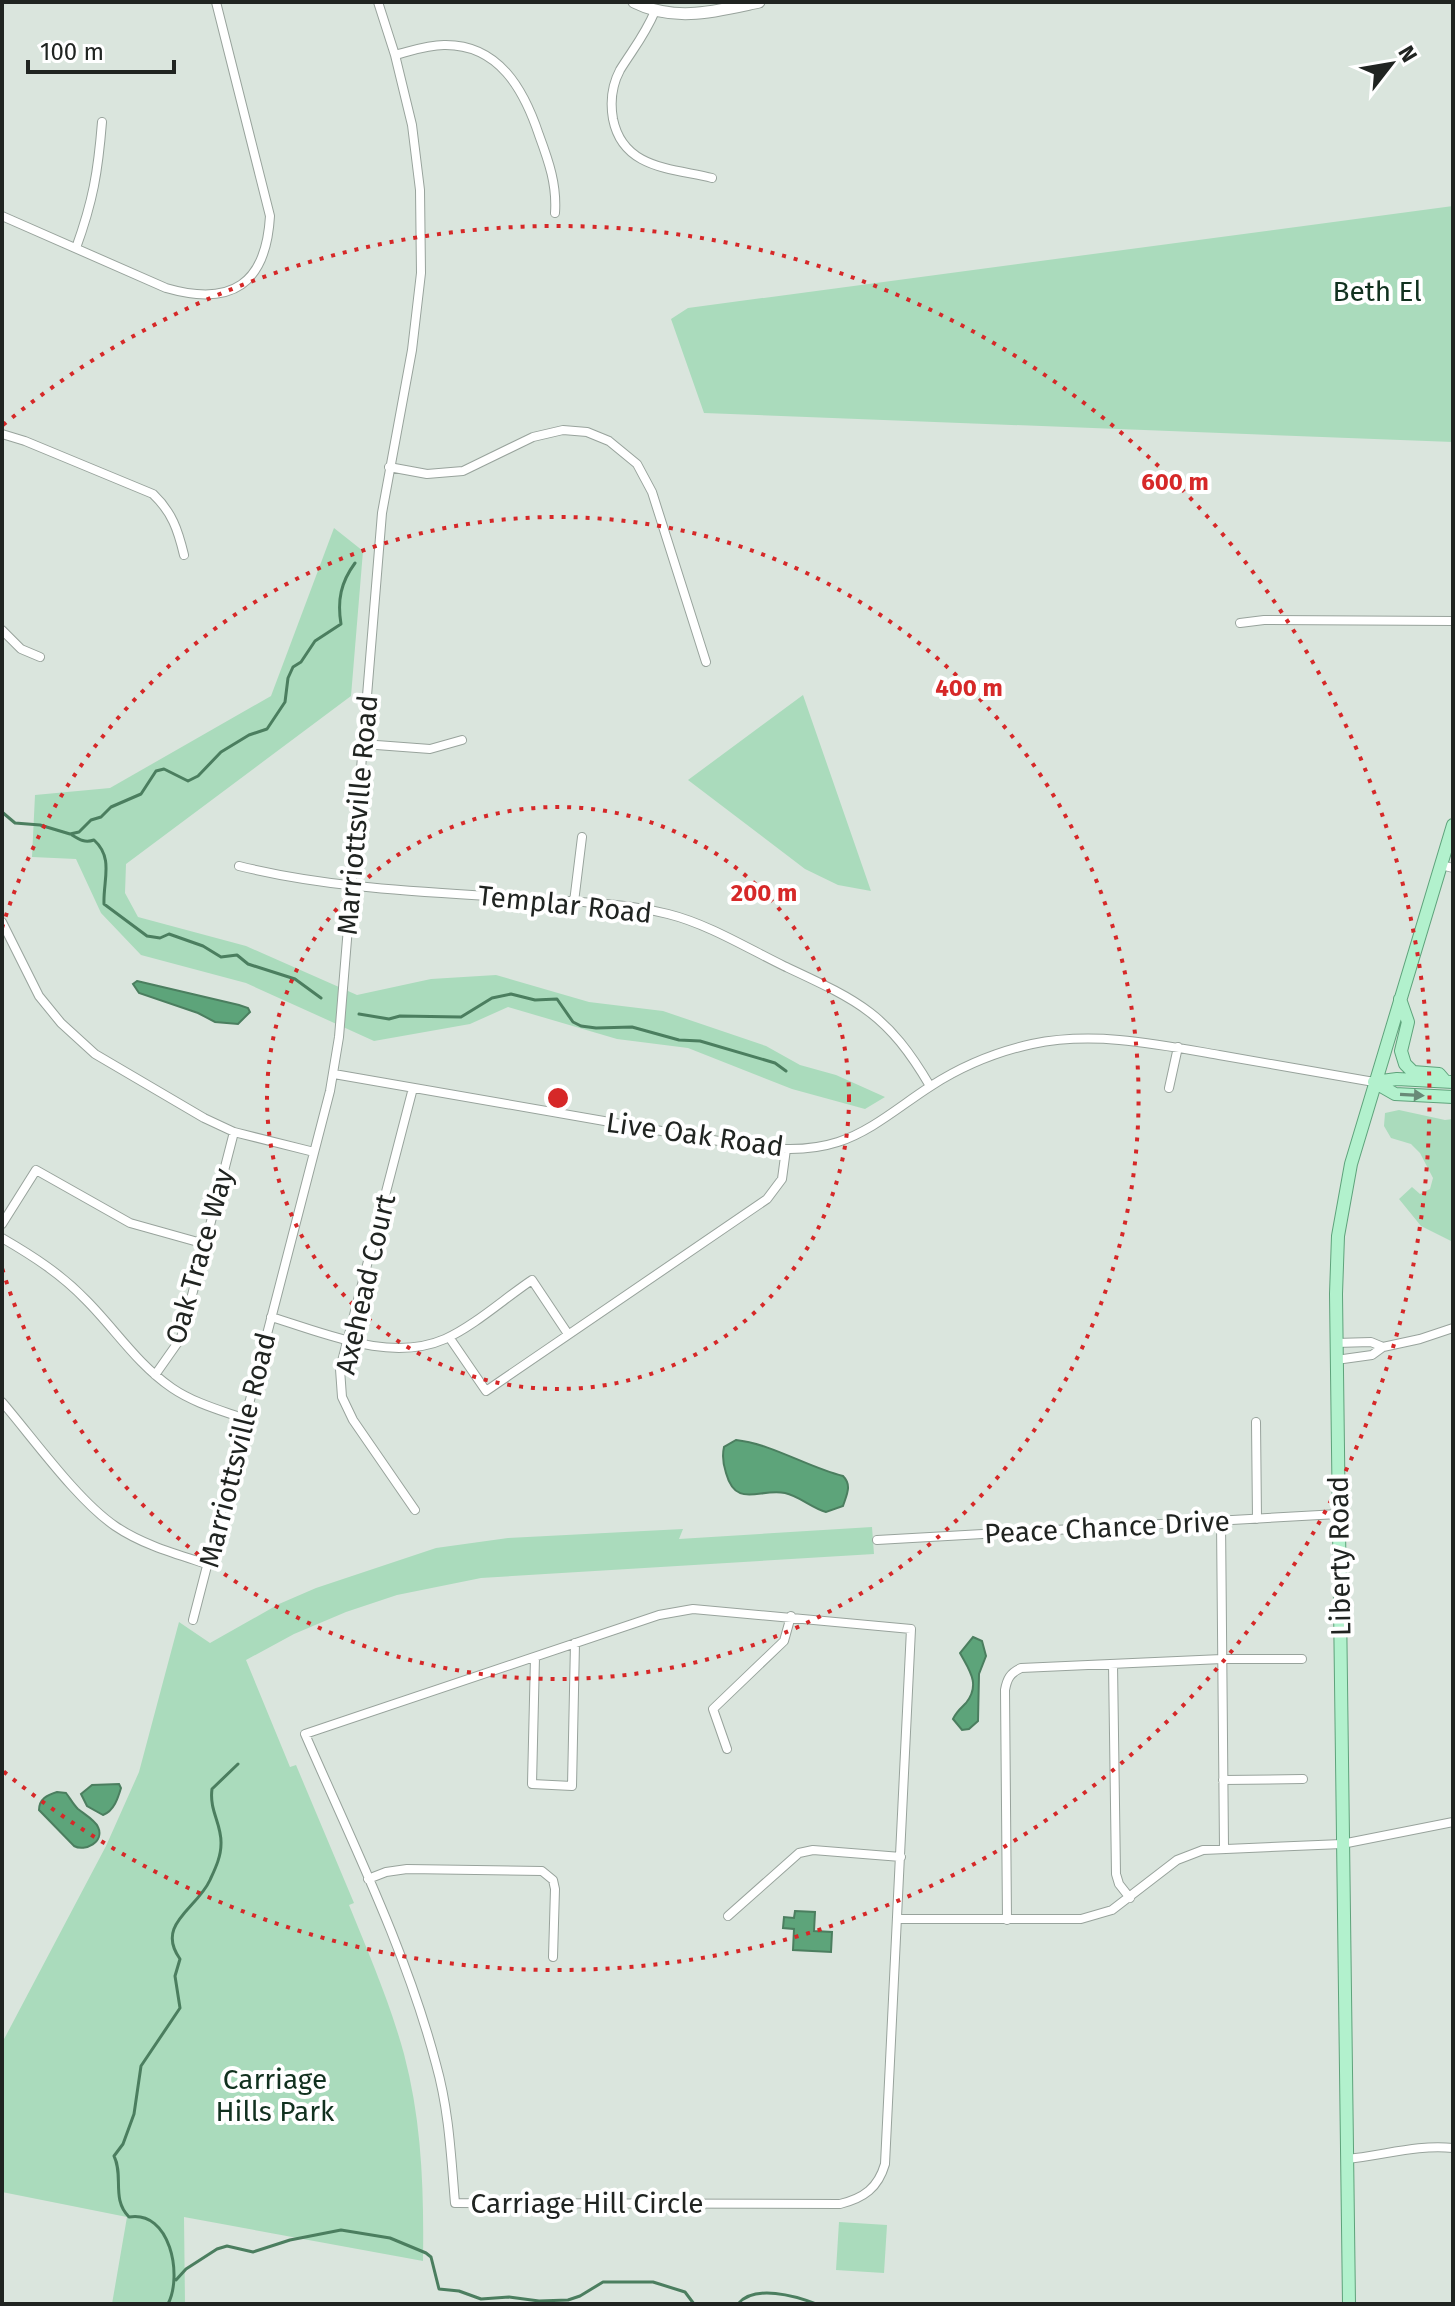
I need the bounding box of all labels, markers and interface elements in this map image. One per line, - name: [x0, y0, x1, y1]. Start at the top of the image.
- scale bar: [28, 24, 174, 74]
- north arrow: [1351, 24, 1431, 104]
- text: 100 m: [40, 38, 104, 66]
- text: N: [1392, 41, 1423, 67]
- park label: Beth El: [1332, 275, 1422, 308]
- text: 600 m: [1141, 468, 1209, 496]
- text: 400 m: [935, 674, 1003, 702]
- street label: Marriottsville Road: [331, 694, 384, 936]
- street label: Templar Road: [476, 879, 654, 930]
- text: 200 m: [731, 879, 797, 907]
- centre of rings: [544, 1084, 572, 1112]
- one-way arrow: [1400, 1089, 1425, 1102]
- street label: Live Oak Road: [604, 1106, 786, 1163]
- street label: Oak Trace Way: [159, 1164, 240, 1348]
- street label: Axehead Court: [329, 1190, 402, 1378]
- street label: Marriottsville Road: [192, 1329, 283, 1571]
- street label: Liberty Road: [1322, 1476, 1357, 1636]
- street label: Peace Chance Drive: [983, 1505, 1231, 1550]
- park label: Carriage Hills Park: [216, 2063, 335, 2128]
- street label: Carriage Hill Circle: [471, 2187, 703, 2220]

